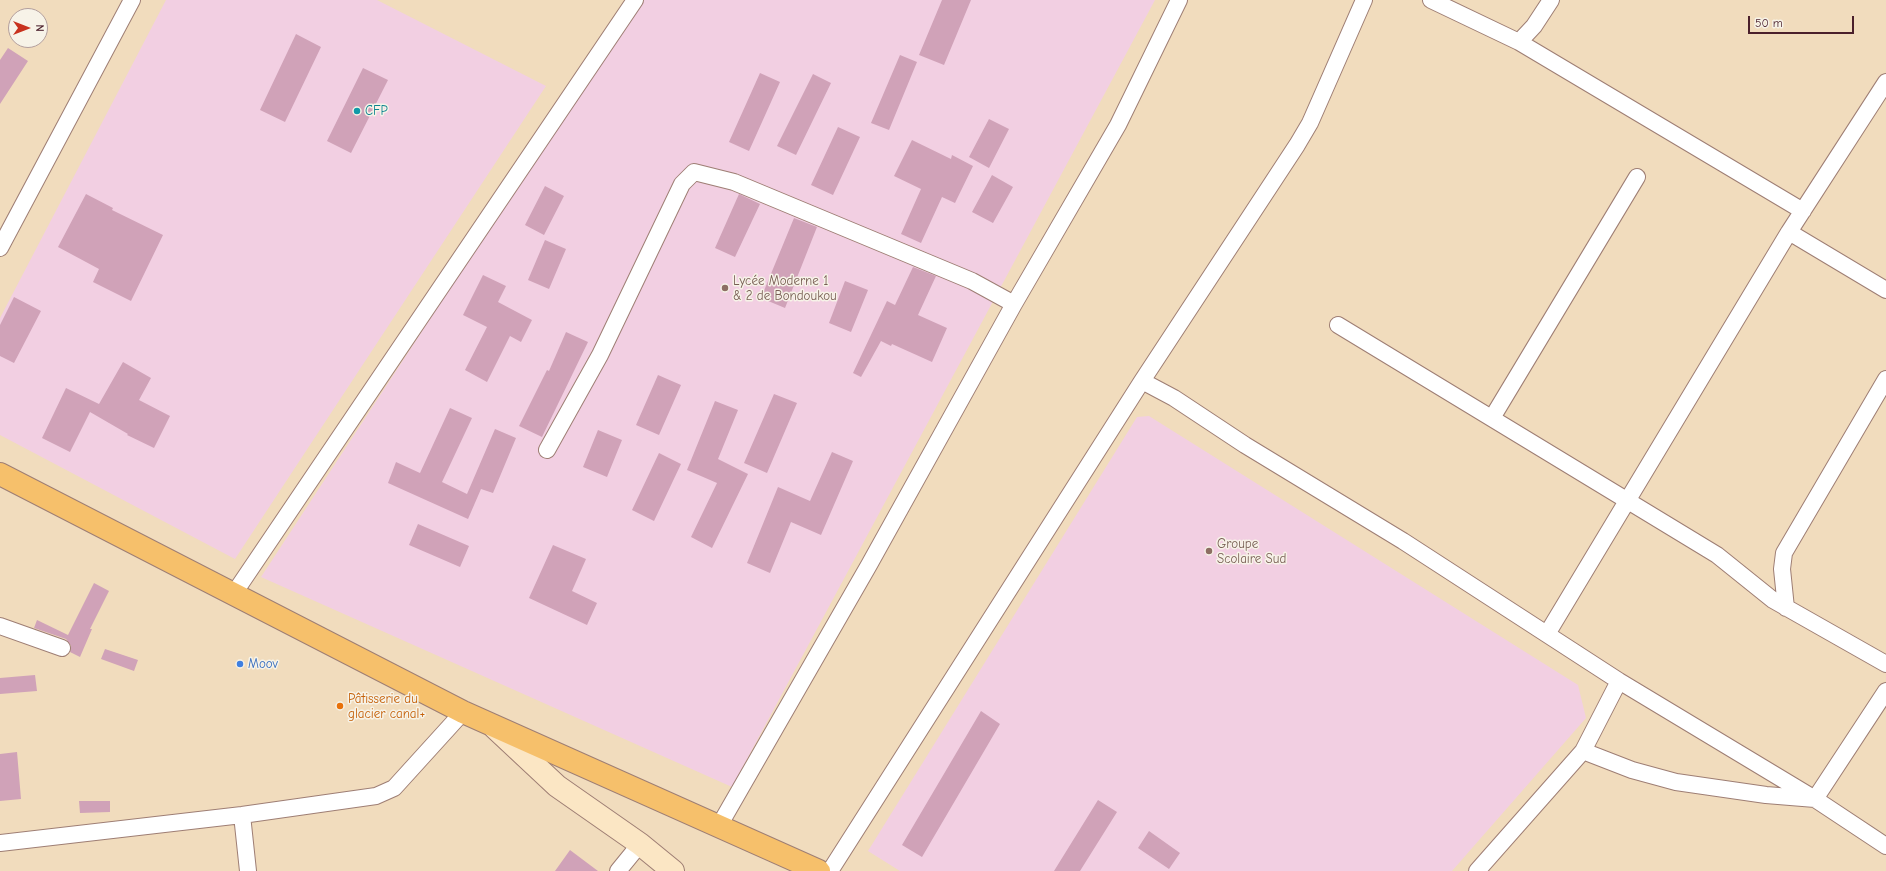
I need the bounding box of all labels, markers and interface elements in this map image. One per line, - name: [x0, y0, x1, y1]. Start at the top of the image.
- north arrow: [8, 8, 48, 48]
- scale bar: [1750, 8, 1856, 34]
- text: 50 m: [1755, 16, 1783, 30]
- text: N: [33, 24, 46, 32]
- place label: CFP: [365, 103, 388, 119]
- marker: CFP: [352, 106, 362, 116]
- place label: Lycée Moderne 1 & 2 de Bondoukou: [733, 273, 837, 304]
- marker: Lycée Moderne 1 & 2 de Bondoukou: [720, 283, 730, 293]
- place label: Groupe Scolaire Sud: [1217, 536, 1286, 567]
- marker: Groupe Scolaire Sud: [1204, 546, 1214, 556]
- place label: Moov: [248, 656, 278, 672]
- marker: Moov: [235, 659, 245, 669]
- place label: Pâtisserie du glacier canal+: [348, 691, 425, 722]
- marker: Pâtisserie du glacier canal+: [335, 701, 345, 711]

